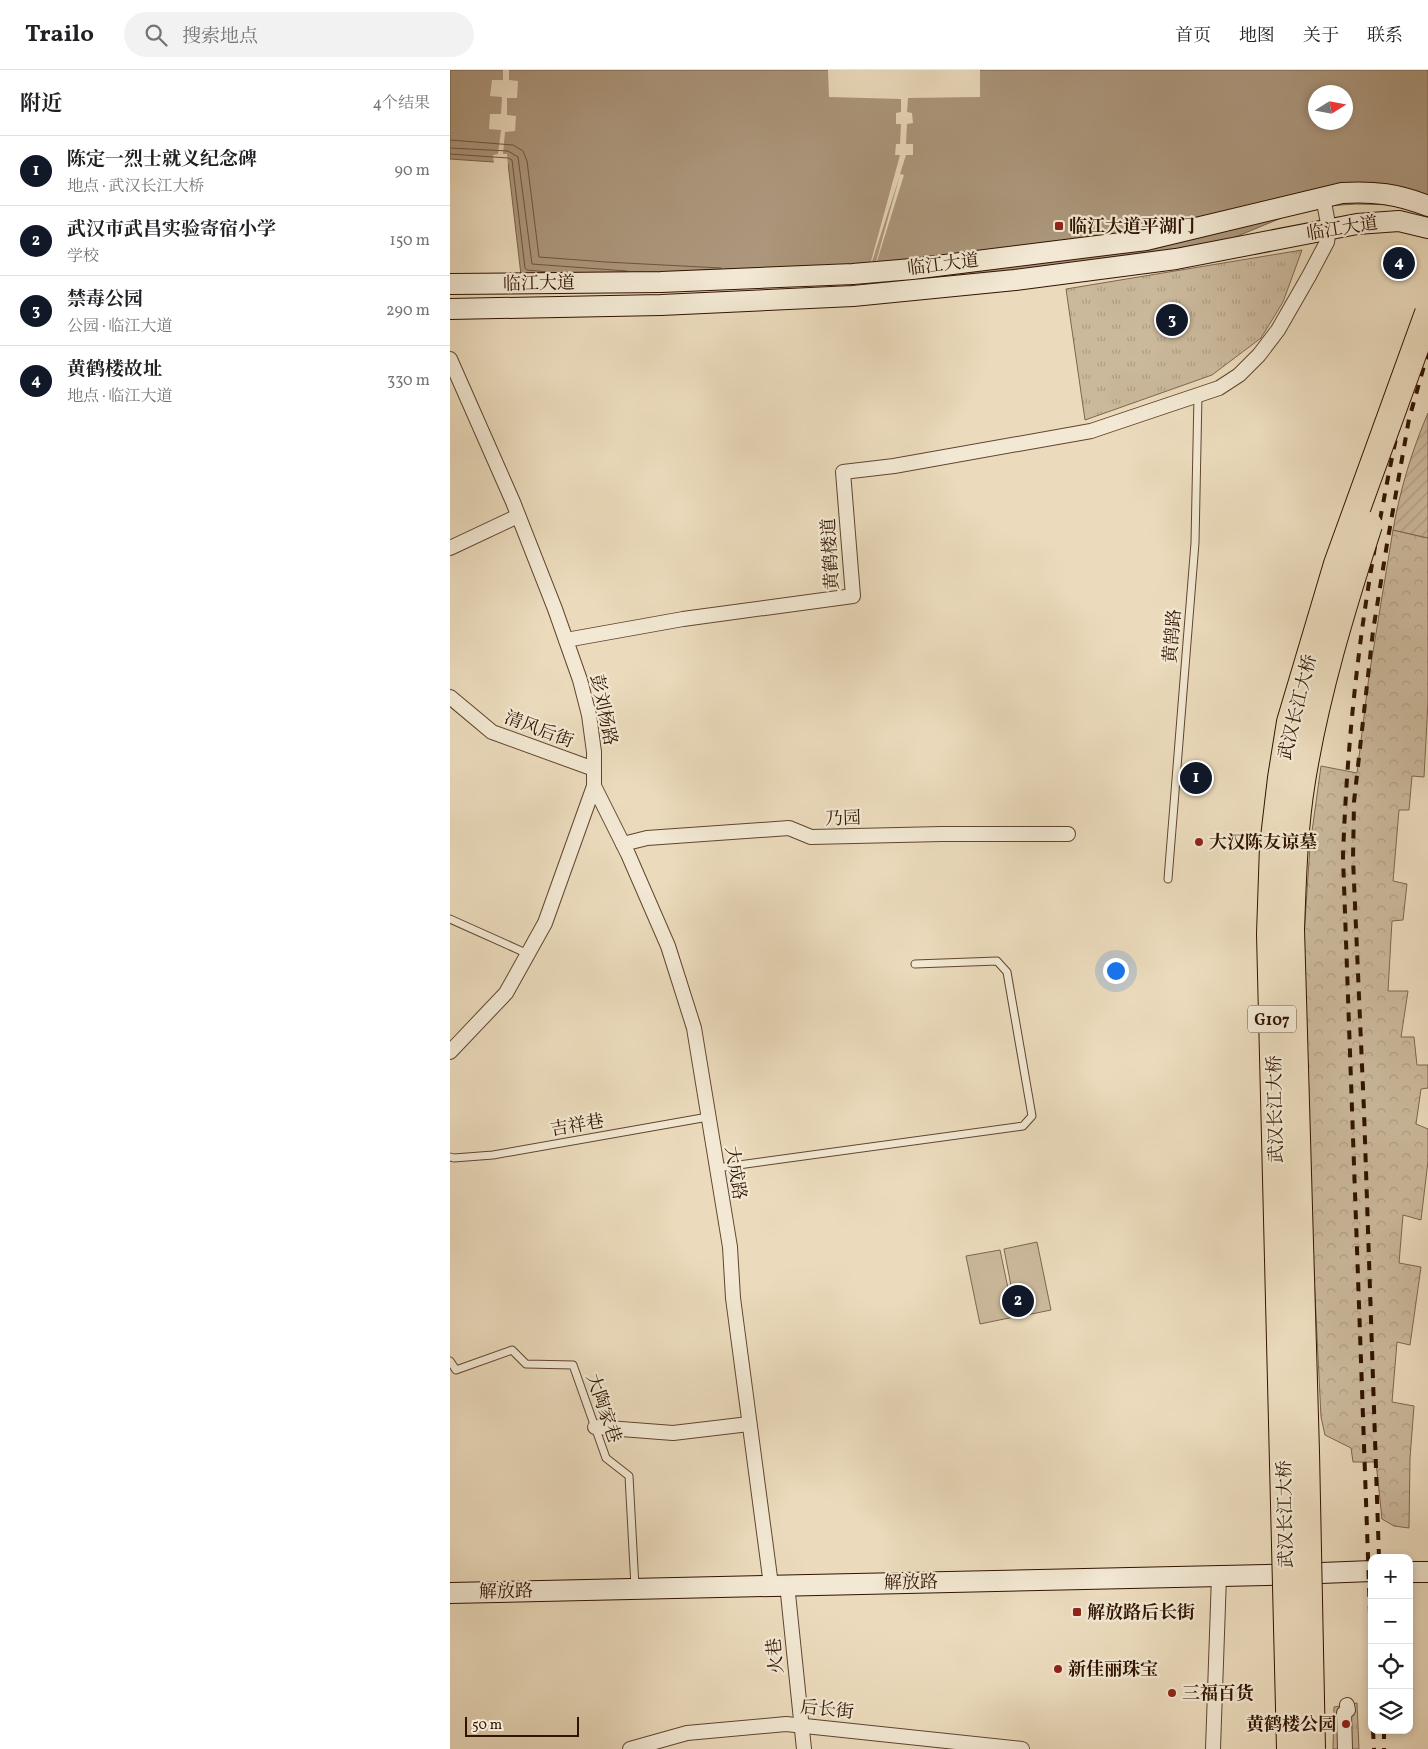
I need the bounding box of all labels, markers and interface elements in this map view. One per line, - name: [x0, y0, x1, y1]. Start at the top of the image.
- search box: [124, 12, 474, 57]
- text: Trailo: [25, 18, 94, 52]
- icon: search: [142, 21, 170, 49]
- text: 搜索地点: [182, 24, 258, 50]
- text: 首页: [1175, 24, 1211, 49]
- text: 地图: [1239, 24, 1275, 49]
- text: 关于: [1303, 24, 1339, 49]
- text: 联系: [1367, 24, 1403, 49]
- north arrow: [1308, 85, 1353, 130]
- text: 附近: [20, 90, 62, 119]
- text: 4个结果: [372, 93, 430, 115]
- text: 陈定一烈士就义纪念碑: [67, 147, 257, 173]
- text: 1: [33, 160, 39, 182]
- text: 90 m: [394, 160, 430, 182]
- text: 地点 · 武汉长江大桥: [67, 176, 205, 198]
- street label: 临江大道: [1305, 212, 1380, 247]
- place label: 临江大道平湖门: [1069, 215, 1195, 240]
- text: 武汉市武昌实验寄宿小学: [67, 217, 276, 243]
- marker: 临江大道平湖门: [1053, 220, 1065, 232]
- text: 2: [32, 230, 40, 252]
- text: 150 m: [389, 230, 430, 252]
- pin: 4: [1383, 244, 1415, 282]
- text: 学校: [67, 246, 99, 268]
- street label: 临江大道: [906, 249, 980, 282]
- street label: 临江大道: [503, 271, 575, 298]
- text: 禁毒公园: [67, 287, 143, 313]
- text: 3: [32, 300, 40, 322]
- text: 290 m: [386, 300, 430, 322]
- pin: 3: [1156, 301, 1188, 339]
- text: 公园 · 临江大道: [67, 316, 173, 338]
- text: 黄鹤楼故址: [67, 357, 162, 383]
- text: 4: [31, 370, 41, 392]
- text: 330 m: [387, 370, 430, 392]
- text: 地点 · 临江大道: [67, 386, 173, 408]
- street label: 黄鹤楼道: [817, 517, 846, 591]
- street label: 黄鹄路: [1159, 608, 1188, 664]
- street label: 武汉长江大桥: [1273, 652, 1324, 763]
- street label: 彭刘杨路: [583, 672, 622, 748]
- street label: 清风后街: [500, 706, 577, 755]
- pin: 1: [1180, 759, 1212, 797]
- street label: 乃园: [825, 806, 861, 833]
- place label: 大汉陈友谅墓: [1209, 831, 1317, 856]
- marker: 大汉陈友谅墓: [1193, 836, 1205, 848]
- your location: [1103, 958, 1129, 984]
- road number: G107: [1248, 1006, 1296, 1032]
- street label: 武汉长江大桥: [1263, 1055, 1290, 1163]
- street label: 吉祥巷: [549, 1109, 606, 1143]
- street label: 大成路: [718, 1145, 751, 1202]
- pin: 2: [1002, 1282, 1034, 1320]
- street label: 大陶家巷: [579, 1370, 626, 1447]
- street label: 武汉长江大桥: [1273, 1460, 1300, 1568]
- map controls: [1368, 1554, 1413, 1734]
- button: +: [1368, 1554, 1413, 1599]
- street label: 解放路: [884, 1571, 938, 1596]
- street label: 解放路: [479, 1580, 533, 1605]
- button: −: [1368, 1599, 1413, 1644]
- place label: 解放路后长街: [1087, 1601, 1195, 1626]
- marker: 解放路后长街: [1071, 1606, 1083, 1618]
- street label: 火巷: [762, 1637, 791, 1675]
- button: locate: [1368, 1644, 1413, 1689]
- place label: 新佳丽珠宝: [1068, 1658, 1158, 1683]
- marker: 新佳丽珠宝: [1052, 1663, 1064, 1675]
- place label: 三福百货: [1182, 1682, 1254, 1707]
- marker: 三福百货: [1166, 1687, 1178, 1699]
- button: layers: [1368, 1689, 1413, 1734]
- street label: 后长街: [799, 1695, 855, 1726]
- place label: 黄鹤楼公园: [1246, 1713, 1336, 1738]
- scale bar: [465, 1714, 579, 1737]
- text: 50 m: [472, 1716, 502, 1735]
- marker: 黄鹤楼公园: [1340, 1718, 1352, 1730]

